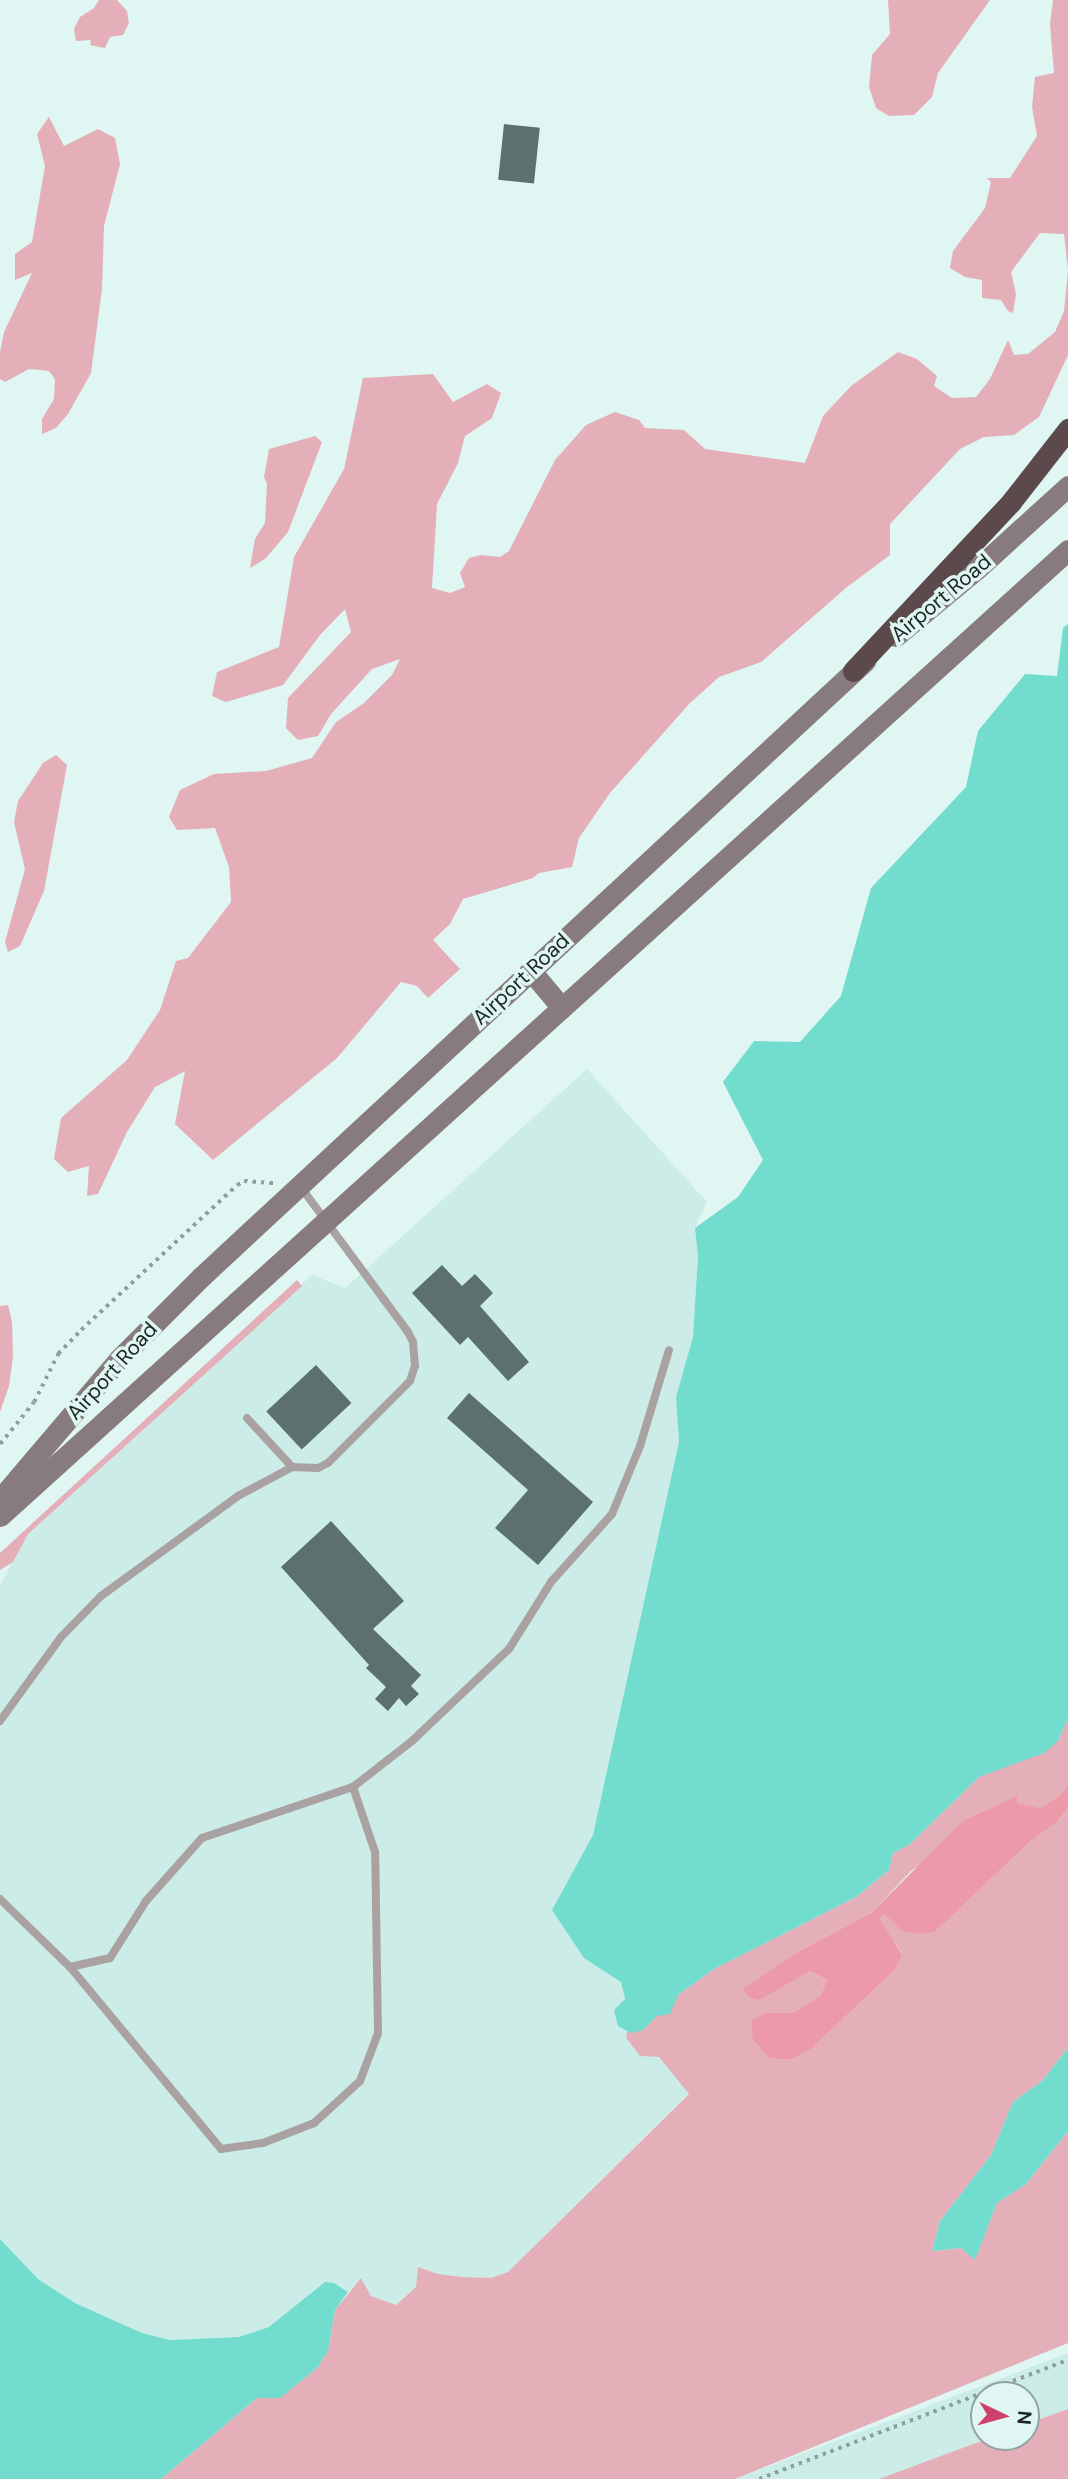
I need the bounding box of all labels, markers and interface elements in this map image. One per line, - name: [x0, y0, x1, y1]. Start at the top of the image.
- street label: Airport Road: [886, 549, 996, 647]
- street label: Airport Road: [467, 928, 575, 1030]
- street label: Airport Road: [62, 1317, 162, 1425]
- north arrow: [970, 2381, 1040, 2451]
- text: N: [1011, 2410, 1037, 2426]

